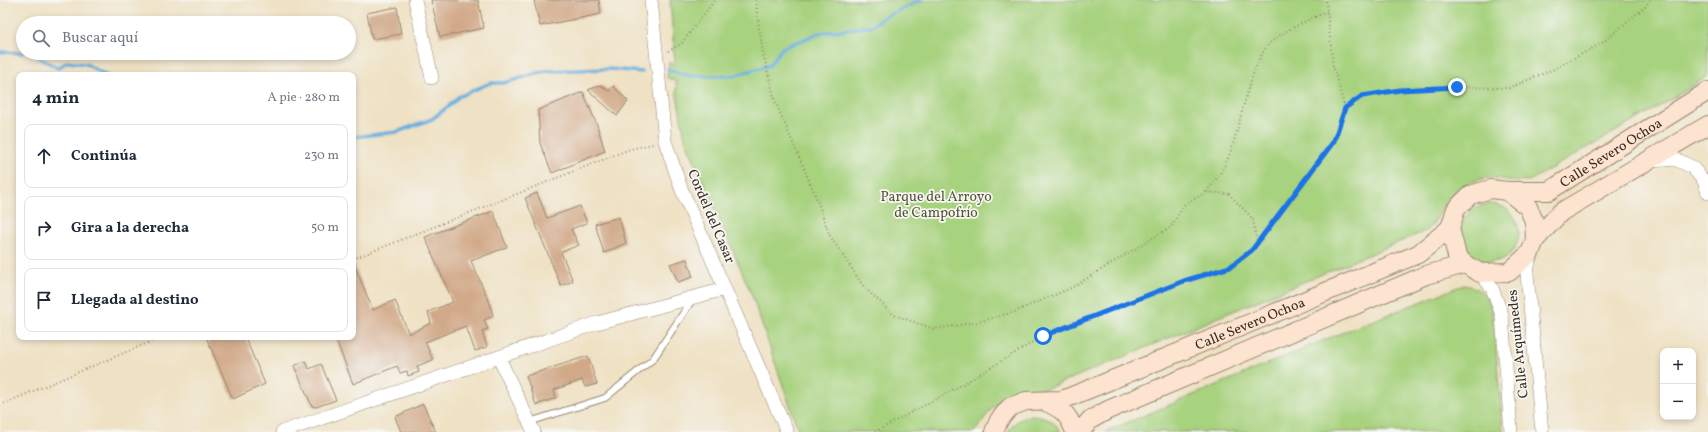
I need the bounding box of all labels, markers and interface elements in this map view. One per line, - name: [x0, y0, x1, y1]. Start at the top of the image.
- search box: [16, 16, 356, 60]
- icon: search: [30, 27, 52, 49]
- text: Buscar aquí: [62, 28, 138, 49]
- route end: [1448, 78, 1466, 96]
- text: 4 min: [32, 87, 79, 110]
- text: A pie · 280 m: [267, 89, 340, 107]
- street label: Calle Severo Ochoa: [1557, 114, 1666, 193]
- icon: ahead: [33, 145, 55, 167]
- text: Continúa: [71, 146, 137, 167]
- text: 230 m: [304, 147, 339, 165]
- street label: Cordel del Casar: [682, 167, 739, 267]
- park label: Parque del Arroyo de Campofrío: [880, 188, 992, 223]
- icon: right: [33, 217, 55, 239]
- text: Gira a la derecha: [71, 218, 189, 239]
- text: 50 m: [311, 219, 339, 237]
- icon: arrive: [33, 289, 55, 311]
- street label: Calle Arquímedes: [1503, 289, 1534, 399]
- text: Llegada al destino: [71, 290, 199, 311]
- street label: Calle Severo Ochoa: [1193, 293, 1308, 356]
- route start: [1034, 327, 1052, 345]
- map controls: [1660, 348, 1696, 420]
- button: +: [1660, 348, 1696, 384]
- button: −: [1660, 384, 1696, 420]

